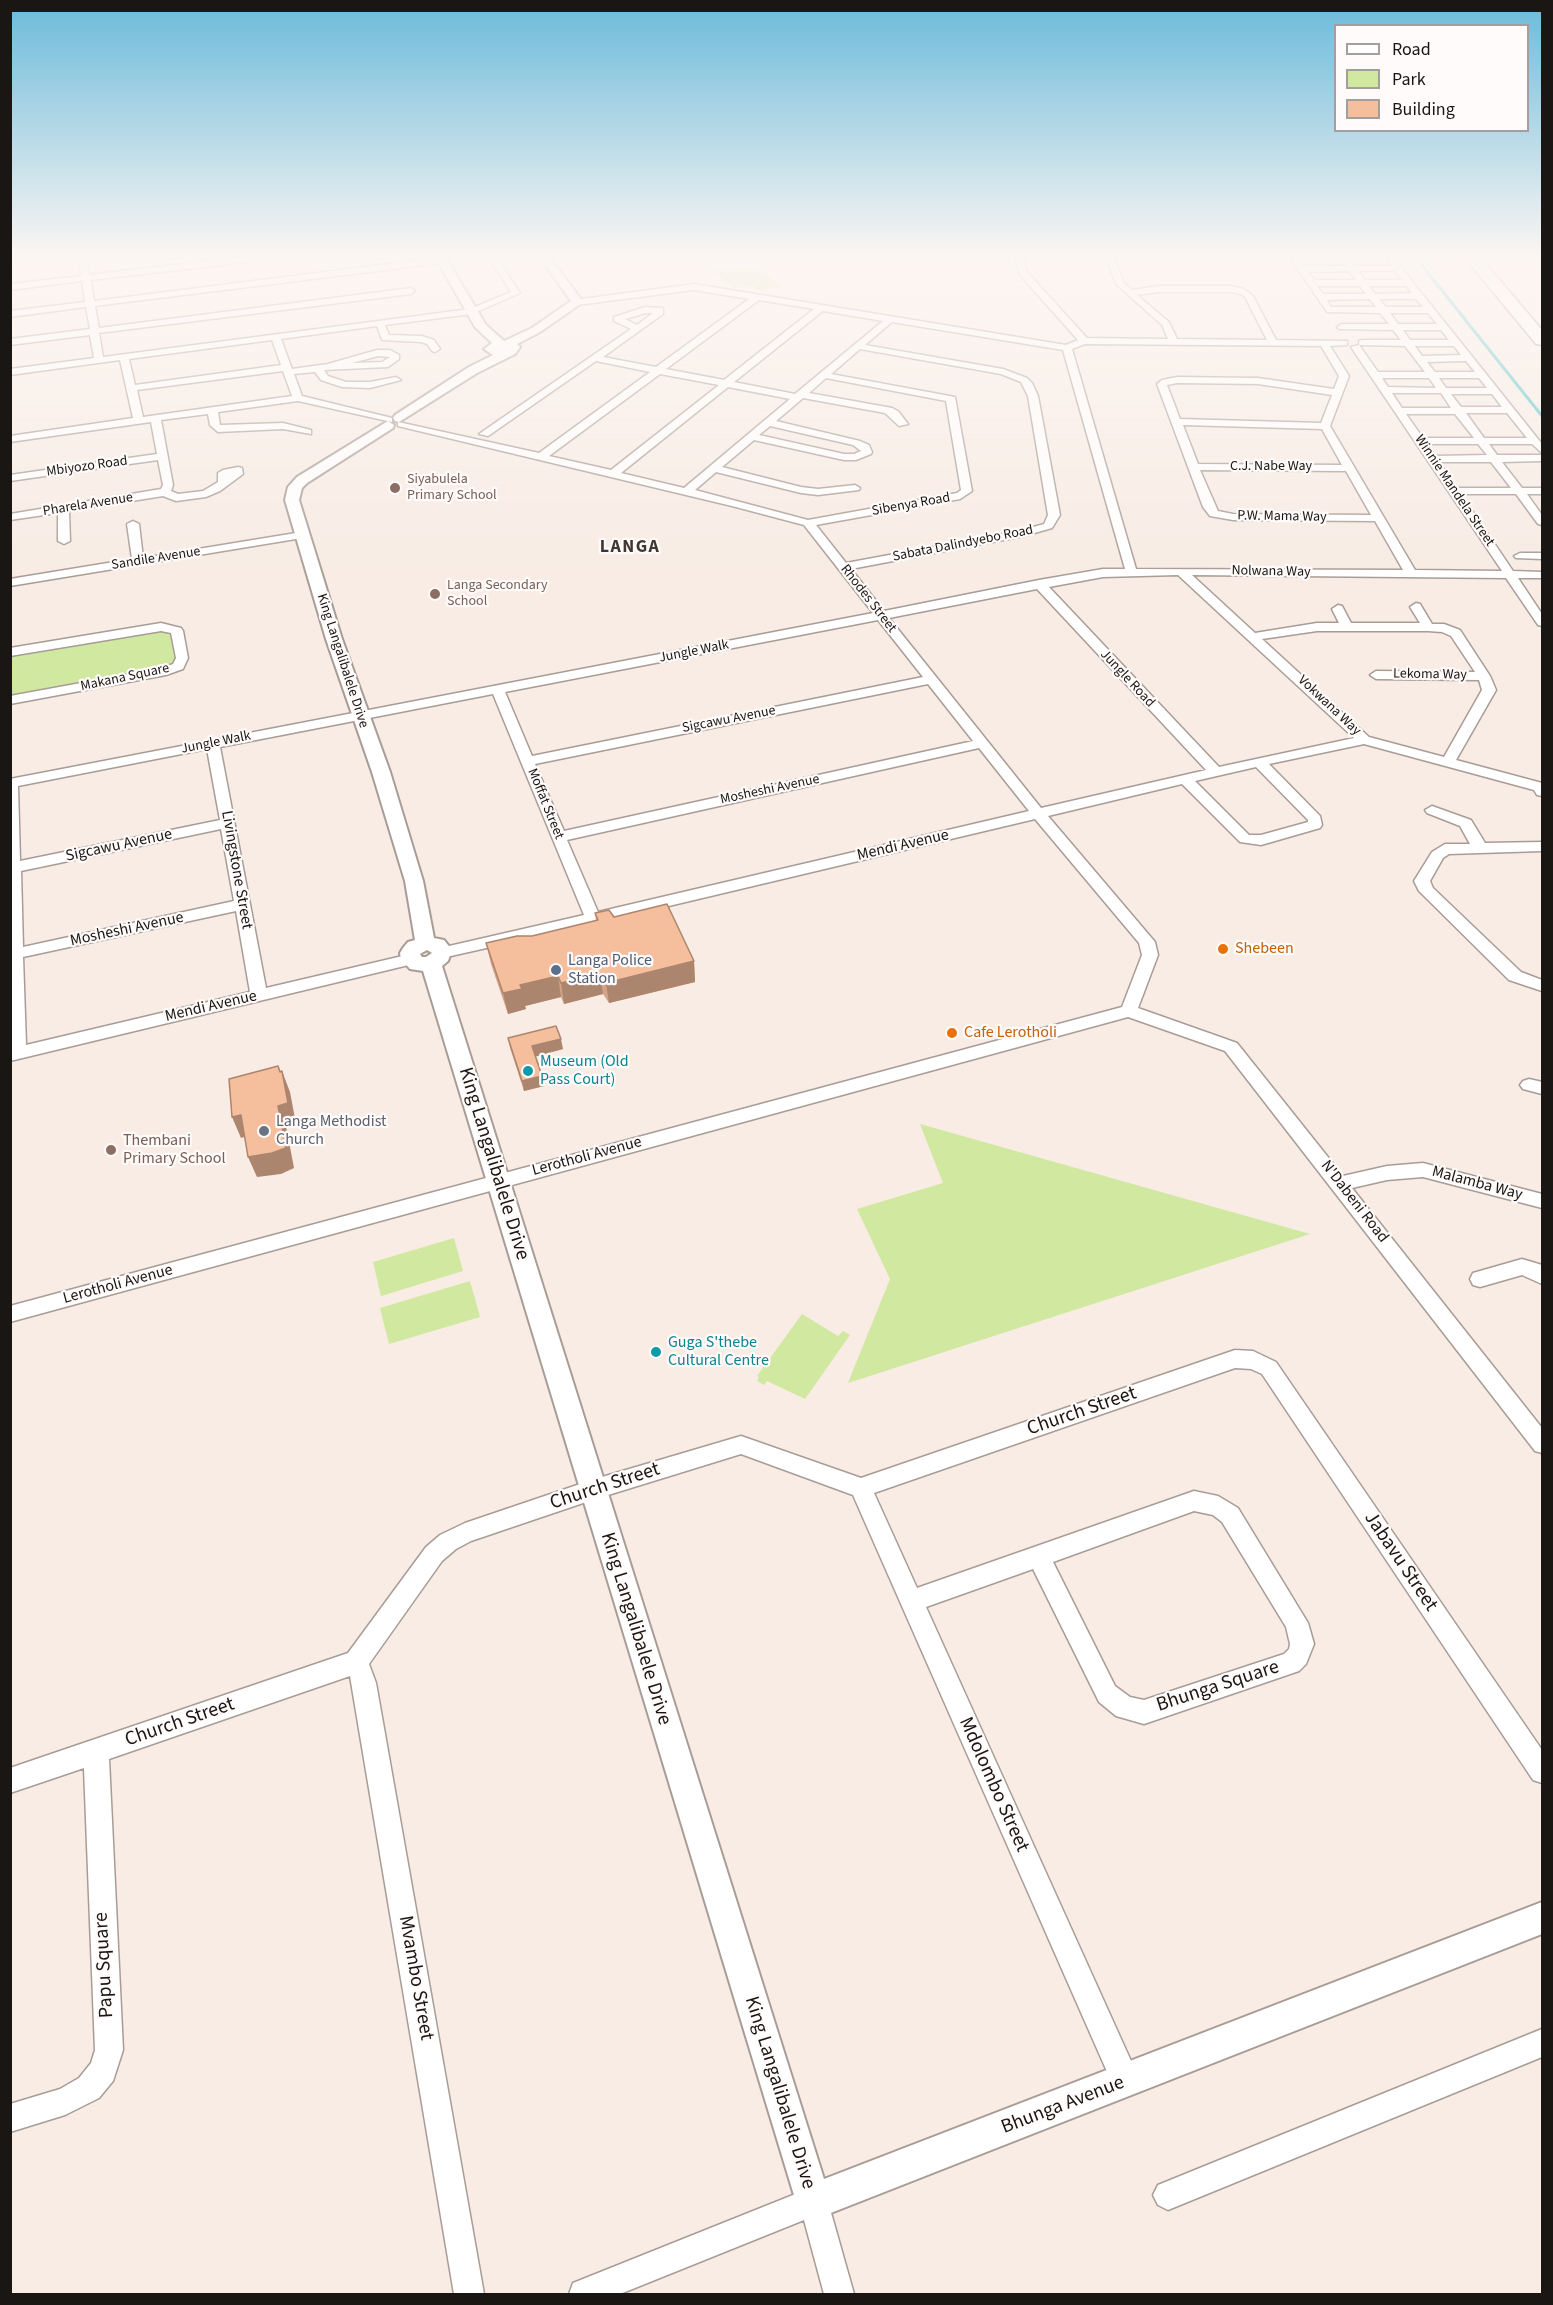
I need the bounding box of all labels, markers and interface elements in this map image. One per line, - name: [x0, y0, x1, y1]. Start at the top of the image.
- legend: [1334, 24, 1529, 132]
- text: Road: [1392, 37, 1431, 62]
- text: Park: [1392, 67, 1426, 92]
- text: Building: [1392, 97, 1455, 122]
- street label: Winnie Mandela Street: [1410, 432, 1498, 550]
- street label: Mbiyozo Road: [45, 453, 129, 481]
- street label: C.J. Nabe Way: [1230, 459, 1312, 475]
- place label: Siyabulela Primary School: [407, 472, 497, 504]
- marker: Siyabulela Primary School: [388, 481, 402, 495]
- street label: Pharela Avenue: [42, 490, 134, 520]
- street label: Sibenya Road: [870, 490, 952, 520]
- street label: P.W. Mama Way: [1237, 508, 1327, 526]
- street label: Sabata Dalindyebo Road: [891, 522, 1035, 566]
- district label: LANGA: [600, 537, 660, 559]
- street label: Sandile Avenue: [110, 544, 202, 574]
- street label: Rhodes Street: [836, 562, 900, 636]
- street label: Nolwana Way: [1231, 563, 1311, 581]
- place label: Langa Secondary School: [447, 578, 548, 610]
- marker: Langa Secondary School: [428, 587, 442, 601]
- street label: King Langalibalele Drive: [312, 592, 372, 730]
- street label: Jungle Walk: [658, 637, 730, 667]
- street label: Jungle Road: [1096, 647, 1158, 711]
- street label: Makana Square: [79, 660, 171, 696]
- street label: Lekoma Way: [1393, 666, 1467, 684]
- street label: Vokwana Way: [1294, 672, 1364, 740]
- street label: Sigcawu Avenue: [681, 703, 777, 737]
- street label: Jungle Walk: [180, 728, 252, 758]
- street label: Moffat Street: [523, 766, 567, 842]
- street label: Mosheshi Avenue: [719, 771, 821, 809]
- street label: Livingstone Street: [216, 809, 256, 931]
- street label: Sigcawu Avenue: [64, 825, 174, 867]
- street label: Mendi Avenue: [855, 826, 951, 866]
- street label: Mosheshi Avenue: [69, 909, 185, 951]
- place label: Shebeen: [1235, 939, 1294, 959]
- marker: Shebeen: [1216, 942, 1230, 956]
- place label: Langa Police Station: [568, 951, 652, 989]
- marker: Langa Police Station: [549, 963, 563, 977]
- street label: Mendi Avenue: [163, 987, 259, 1027]
- place label: Cafe Lerotholi: [964, 1023, 1057, 1043]
- marker: Cafe Lerotholi: [945, 1026, 959, 1040]
- place label: Museum (Old Pass Court): [540, 1052, 629, 1090]
- marker: Museum (Old Pass Court): [521, 1064, 535, 1078]
- street label: King Langalibalele Drive: [452, 1065, 534, 1263]
- place label: Langa Methodist Church: [276, 1112, 386, 1150]
- marker: Langa Methodist Church: [257, 1124, 271, 1138]
- place label: Thembani Primary School: [123, 1131, 225, 1169]
- street label: Lerotholi Avenue: [530, 1133, 644, 1181]
- marker: Thembani Primary School: [104, 1143, 118, 1157]
- street label: N'Dabeni Road: [1316, 1157, 1392, 1247]
- street label: Malamba Way: [1430, 1163, 1524, 1205]
- street label: Lerotholi Avenue: [61, 1261, 175, 1309]
- place label: Guga S'thebe Cultural Centre: [668, 1333, 769, 1371]
- marker: Guga S'thebe Cultural Centre: [649, 1345, 663, 1359]
- street label: Church Street: [1024, 1382, 1140, 1442]
- street label: Church Street: [547, 1458, 663, 1516]
- street label: Jabavu Street: [1358, 1508, 1442, 1616]
- street label: King Langalibalele Drive: [594, 1530, 676, 1728]
- street label: Bhunga Square: [1154, 1656, 1282, 1718]
- street label: Church Street: [122, 1693, 238, 1753]
- street label: Mdolombo Street: [953, 1714, 1033, 1856]
- street label: Papu Square: [90, 1911, 120, 2019]
- street label: Mvambo Street: [392, 1914, 438, 2042]
- street label: King Langalibalele Drive: [738, 1994, 820, 2192]
- street label: Bhunga Avenue: [998, 2072, 1128, 2140]

